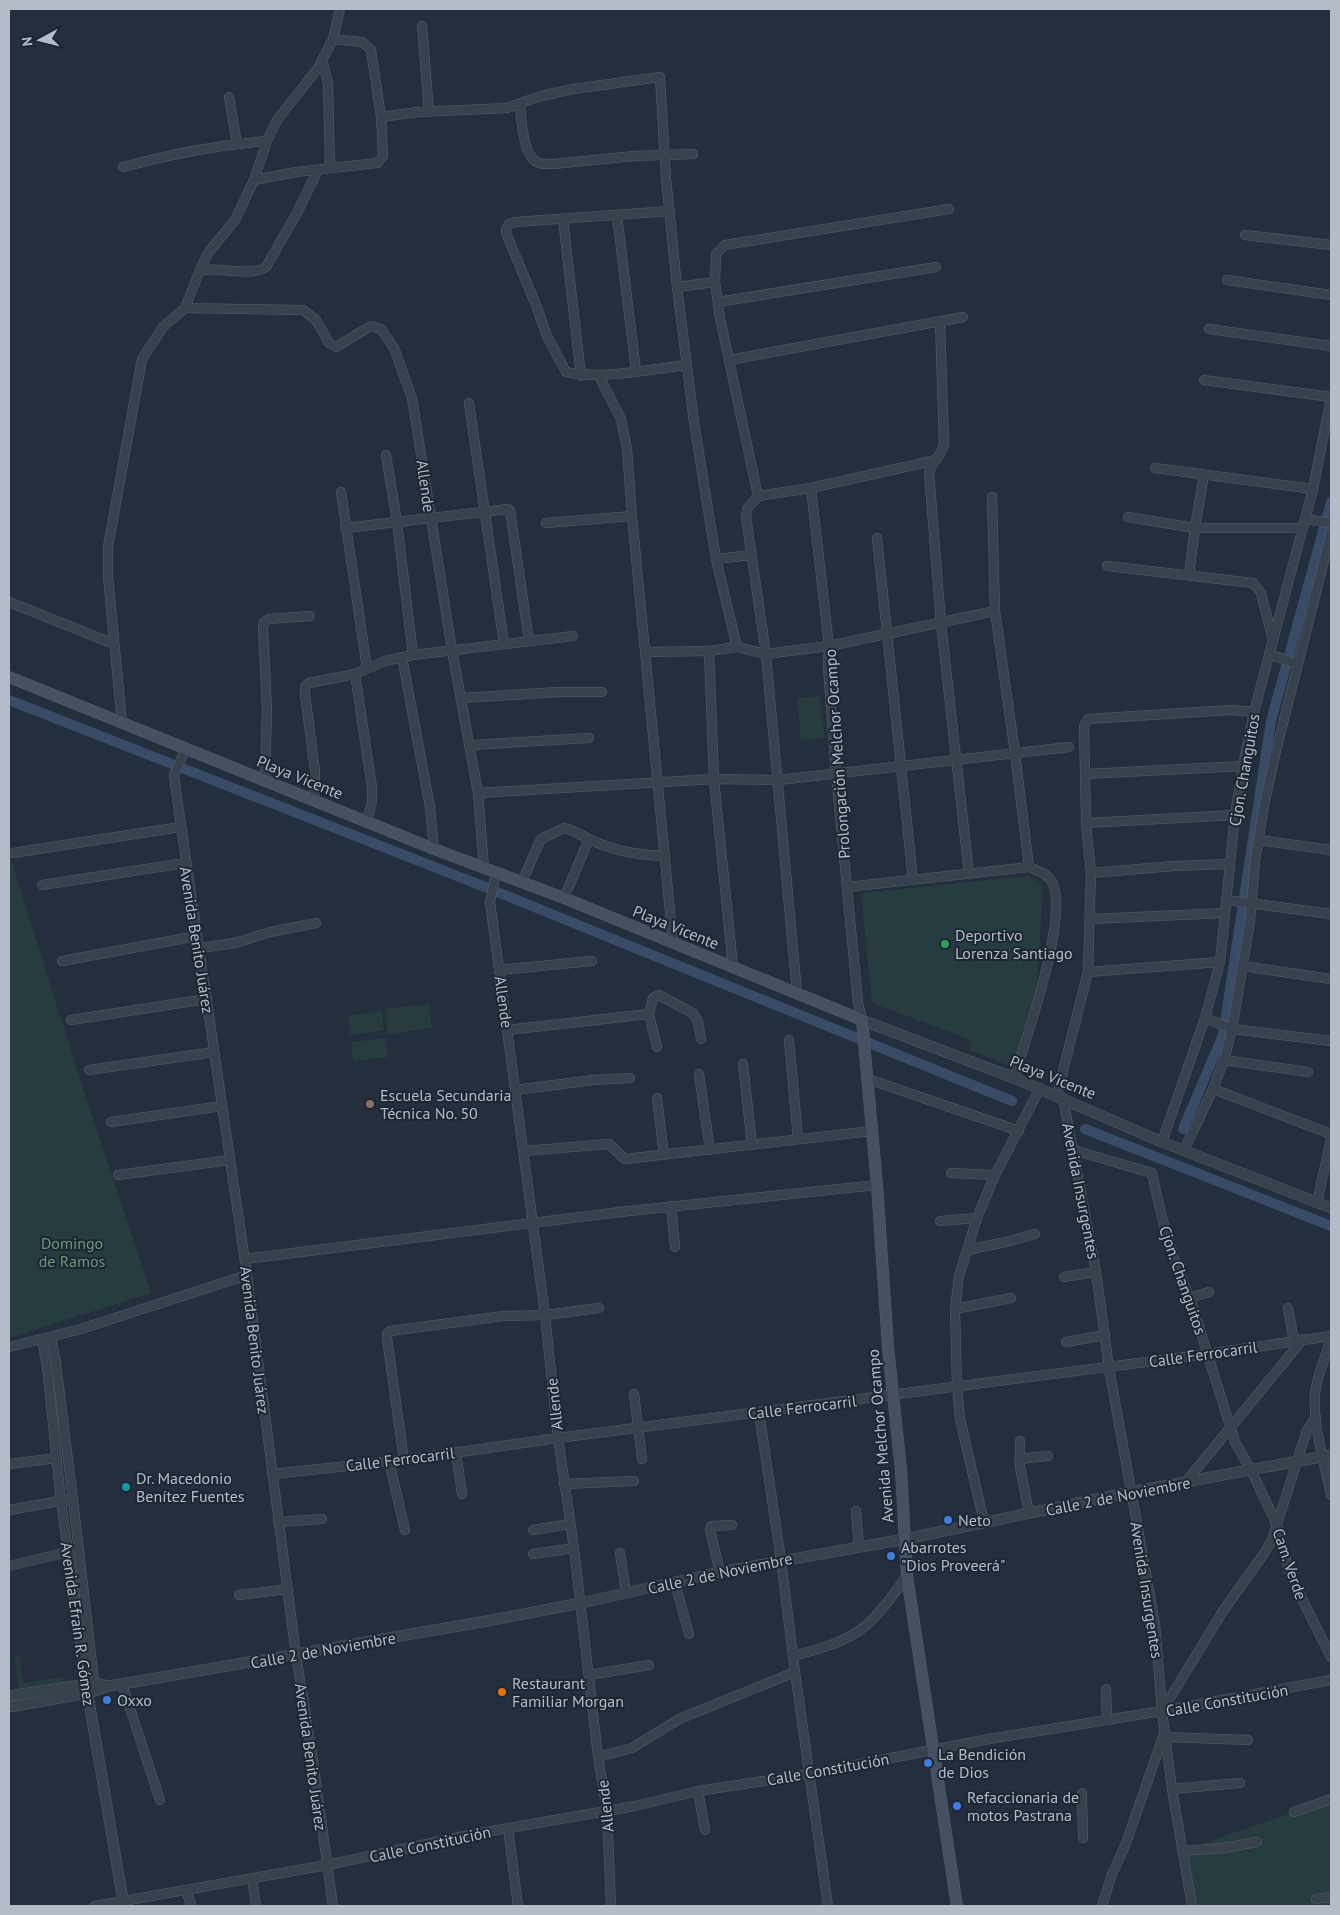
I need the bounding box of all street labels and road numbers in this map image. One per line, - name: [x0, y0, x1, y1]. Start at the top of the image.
- street label: Allende: [412, 459, 440, 513]
- street label: Prolongación Melchor Ocampo: [820, 649, 854, 859]
- street label: Cjon. Changuitos: [1224, 712, 1264, 828]
- street label: Playa Vicente: [254, 751, 346, 803]
- street label: Avenida Benito Juárez: [175, 865, 219, 1015]
- street label: Playa Vicente: [630, 901, 722, 953]
- street label: Allende: [490, 975, 518, 1029]
- street label: Playa Vicente: [1007, 1051, 1099, 1103]
- street label: Avenida Insurgentes: [1058, 1121, 1104, 1261]
- street label: Cjon. Changuitos: [1155, 1223, 1211, 1337]
- street label: Avenida Benito Juárez: [236, 1265, 274, 1415]
- street label: Calle Ferrocarril: [1147, 1336, 1259, 1372]
- street label: Avenida Melchor Ocampo: [862, 1348, 898, 1524]
- street label: Allende: [541, 1377, 567, 1431]
- street label: Calle Ferrocarril: [746, 1390, 858, 1424]
- street label: Calle Ferrocarril: [344, 1442, 456, 1476]
- street label: Calle 2 de Noviembre: [1044, 1472, 1192, 1520]
- street label: Avenida Insurgentes: [1126, 1520, 1168, 1660]
- street label: Cam. Verde: [1268, 1526, 1312, 1602]
- street label: Avenida Efraín R. Gómez: [57, 1541, 99, 1707]
- street label: Calle 2 de Noviembre: [646, 1548, 794, 1598]
- street label: Calle 2 de Noviembre: [249, 1627, 397, 1673]
- street label: Calle Constitución: [1164, 1679, 1290, 1721]
- street label: Avenida Benito Juárez: [291, 1682, 331, 1832]
- street label: Calle Constitución: [765, 1748, 891, 1790]
- street label: Allende: [592, 1779, 618, 1833]
- street label: Calle Constitución: [367, 1821, 493, 1867]

